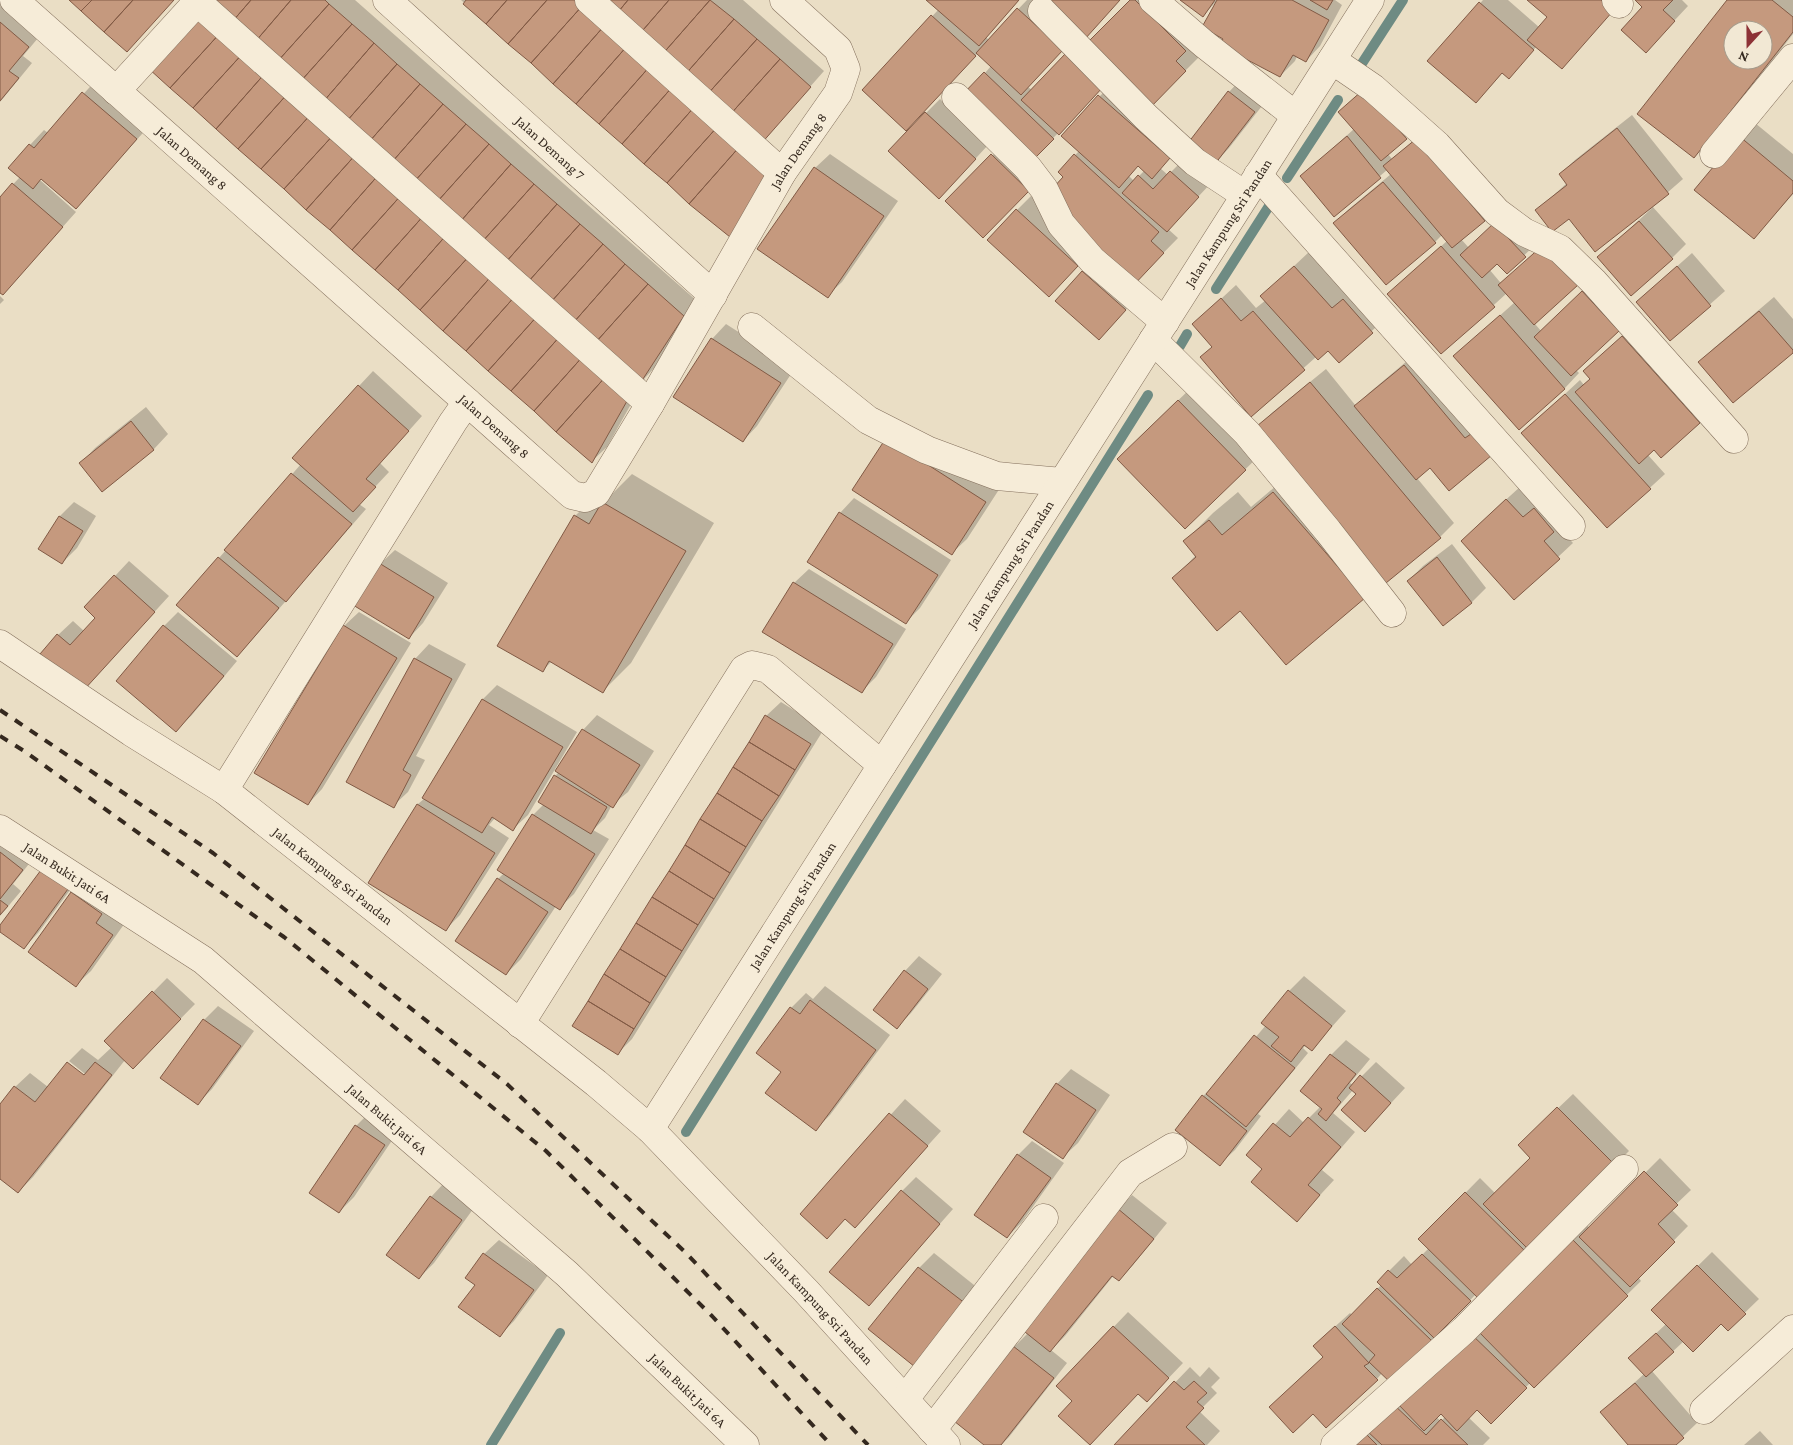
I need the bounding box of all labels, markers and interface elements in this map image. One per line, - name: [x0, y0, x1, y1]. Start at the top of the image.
- north arrow: [1723, 20, 1773, 70]
- text: N: [1736, 48, 1751, 66]
- street label: Jalan Demang 8: [766, 110, 830, 193]
- street label: Jalan Demang 7: [511, 111, 588, 183]
- street label: Jalan Demang 8: [152, 121, 231, 193]
- street label: Jalan Kampung Sri Pandan: [1180, 155, 1275, 291]
- street label: Jalan Demang 8: [454, 389, 533, 461]
- street label: Jalan Kampung Sri Pandan: [963, 497, 1057, 633]
- street label: Jalan Kampung Sri Pandan: [268, 822, 396, 928]
- street label: Jalan Bukit Jati 6A: [19, 837, 114, 906]
- street label: Jalan Kampung Sri Pandan: [745, 838, 839, 974]
- street label: Jalan Bukit Jati 6A: [343, 1079, 431, 1158]
- street label: Jalan Kampung Sri Pandan: [763, 1247, 877, 1368]
- street label: Jalan Bukit Jati 6A: [645, 1348, 730, 1431]

